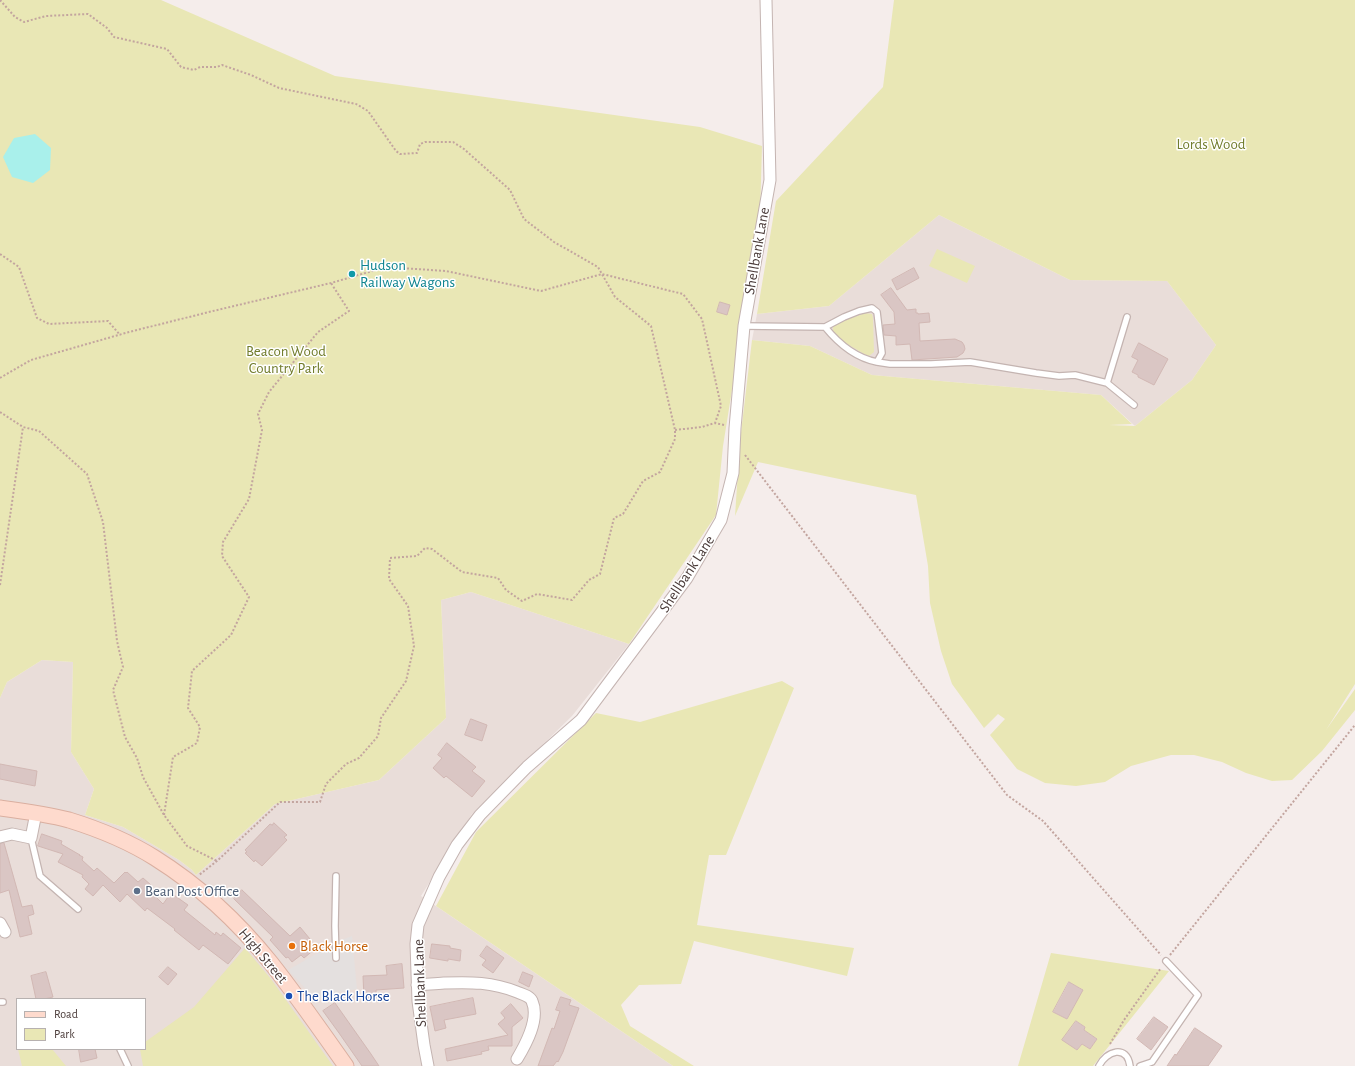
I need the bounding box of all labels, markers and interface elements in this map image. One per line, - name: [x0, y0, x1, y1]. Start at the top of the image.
- park label: Lords Wood: [1176, 135, 1246, 153]
- street label: Shellbank Lane: [740, 206, 774, 296]
- place label: Hudson Railway Wagons: [360, 256, 455, 291]
- marker: Hudson Railway Wagons: [347, 269, 357, 279]
- park label: Beacon Wood Country Park: [246, 342, 326, 377]
- street label: Shellbank Lane: [655, 532, 719, 616]
- place label: Bean Post Office: [145, 882, 239, 900]
- marker: Bean Post Office: [132, 886, 142, 896]
- street label: High Street: [235, 925, 291, 987]
- place label: Black Horse: [300, 937, 368, 955]
- street label: Shellbank Lane: [409, 939, 431, 1027]
- marker: Black Horse: [287, 941, 297, 951]
- place label: The Black Horse: [297, 987, 390, 1005]
- marker: The Black Horse: [284, 991, 294, 1001]
- legend: [16, 998, 146, 1050]
- text: Road: [54, 1008, 78, 1020]
- text: Park: [54, 1028, 75, 1040]

